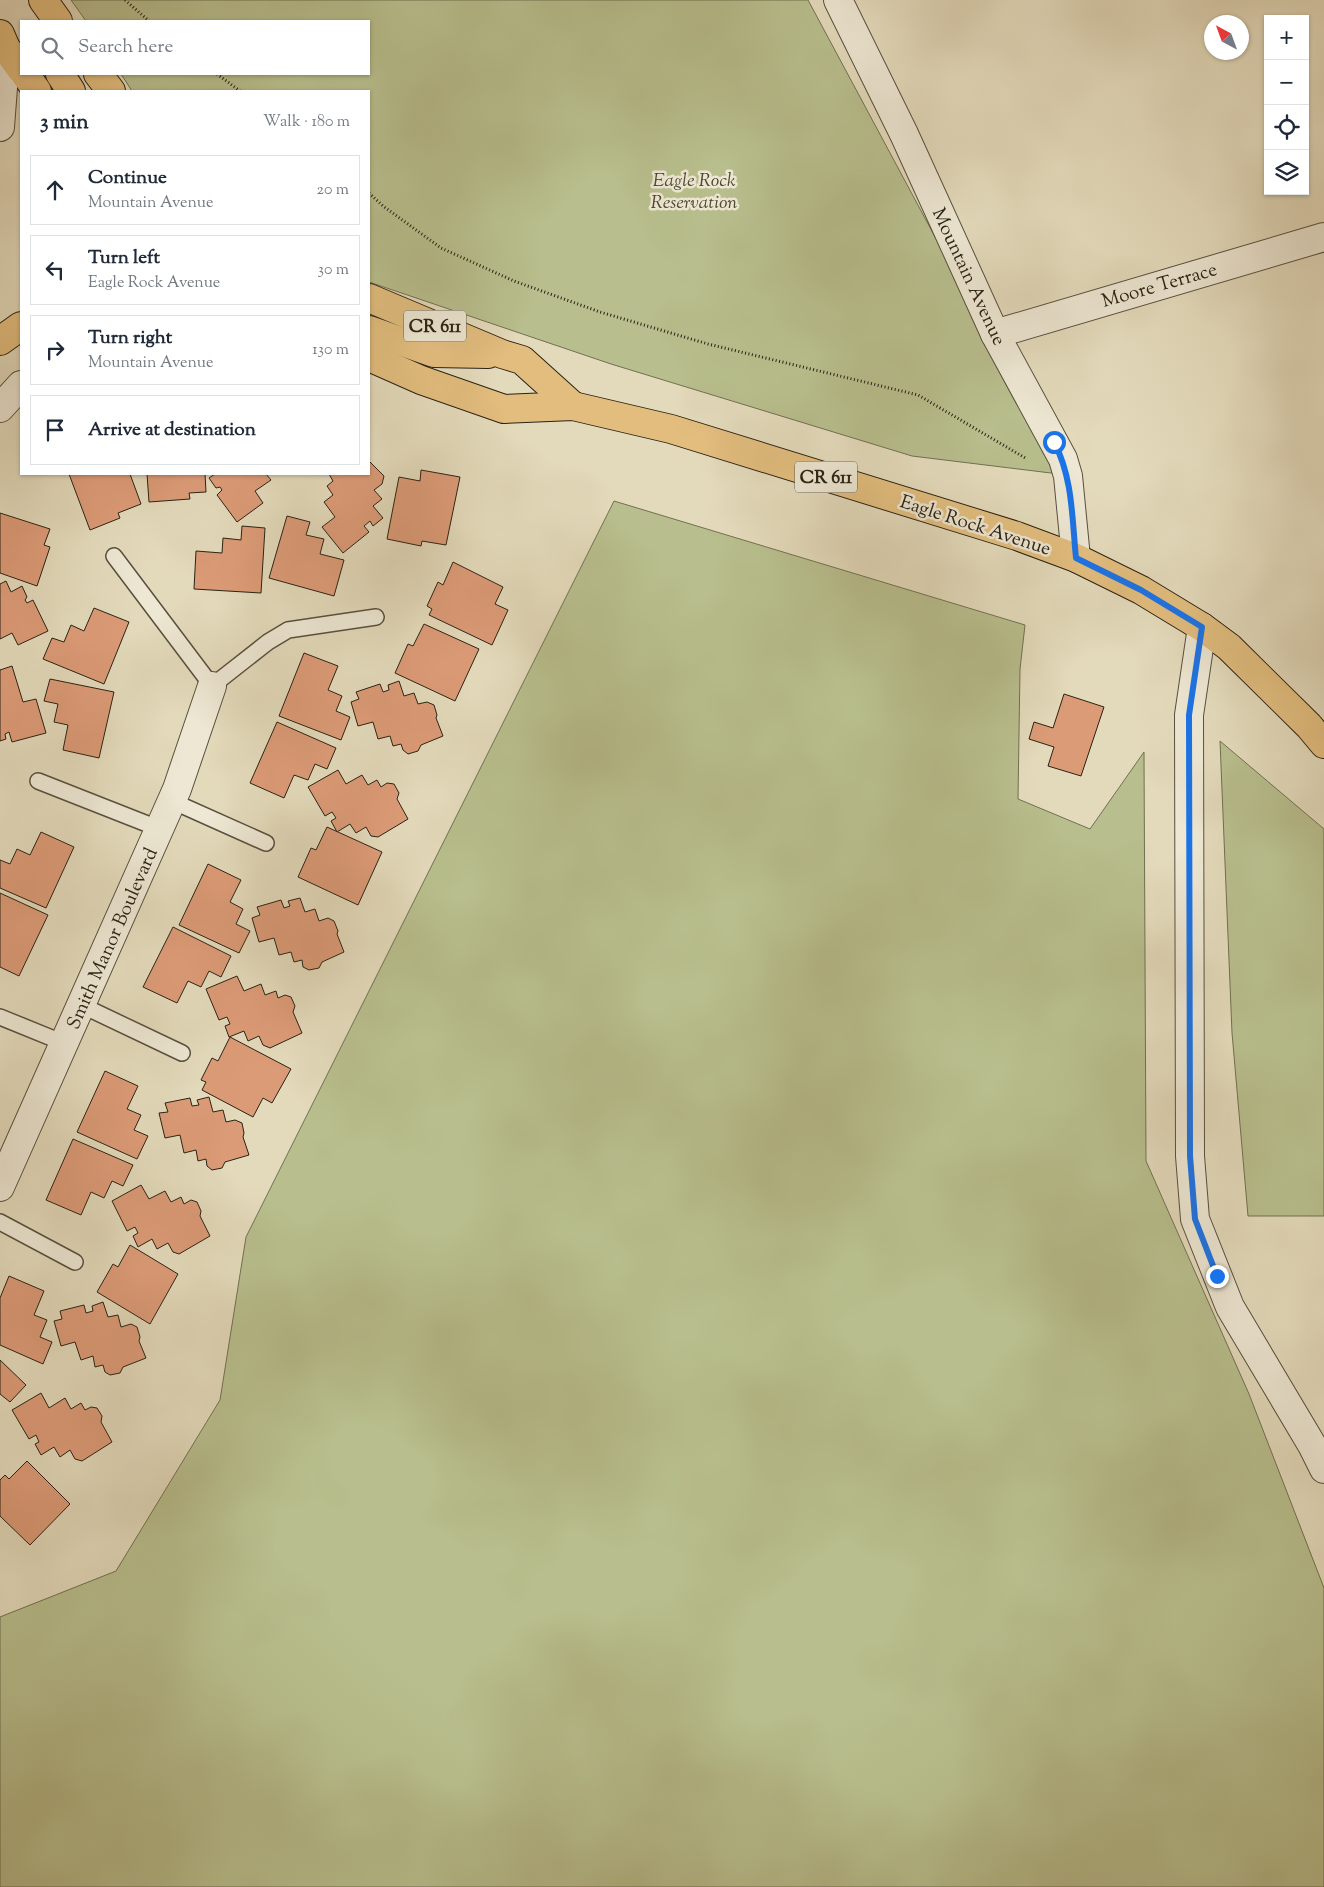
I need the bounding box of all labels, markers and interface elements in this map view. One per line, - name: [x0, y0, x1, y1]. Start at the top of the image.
- north arrow: [1204, 15, 1249, 60]
- map controls: [1264, 15, 1309, 195]
- button: +: [1264, 15, 1309, 60]
- search box: [20, 20, 370, 75]
- icon: search: [38, 34, 66, 62]
- text: Search here: [78, 34, 173, 61]
- button: −: [1264, 60, 1309, 105]
- button: locate: [1264, 105, 1309, 150]
- text: 3 min: [40, 108, 89, 138]
- text: Walk · 180 m: [263, 111, 350, 134]
- button: layers: [1264, 150, 1309, 195]
- text: Continue: [88, 165, 167, 192]
- park label: Eagle Rock Reservation: [651, 168, 737, 217]
- icon: ahead: [41, 176, 69, 204]
- text: 20 m: [316, 179, 349, 202]
- text: Mountain Avenue: [88, 192, 213, 215]
- street label: Mountain Avenue: [924, 204, 1012, 350]
- text: Turn left: [88, 245, 160, 272]
- icon: left: [41, 256, 69, 284]
- street label: Moore Terrace: [1099, 257, 1221, 316]
- text: 30 m: [318, 259, 349, 282]
- text: Eagle Rock Avenue: [88, 272, 220, 295]
- road number: CR 611: [404, 310, 466, 342]
- text: Turn right: [88, 325, 172, 352]
- icon: right: [41, 336, 69, 364]
- text: 130 m: [312, 339, 349, 362]
- text: Mountain Avenue: [88, 352, 213, 375]
- icon: arrive: [41, 416, 69, 444]
- text: Arrive at destination: [88, 417, 256, 444]
- route start: [1043, 431, 1066, 454]
- road number: CR 611: [795, 462, 857, 492]
- street label: Eagle Rock Avenue: [896, 489, 1054, 564]
- street label: Smith Manor Boulevard: [61, 844, 166, 1034]
- route end: [1206, 1265, 1229, 1288]

